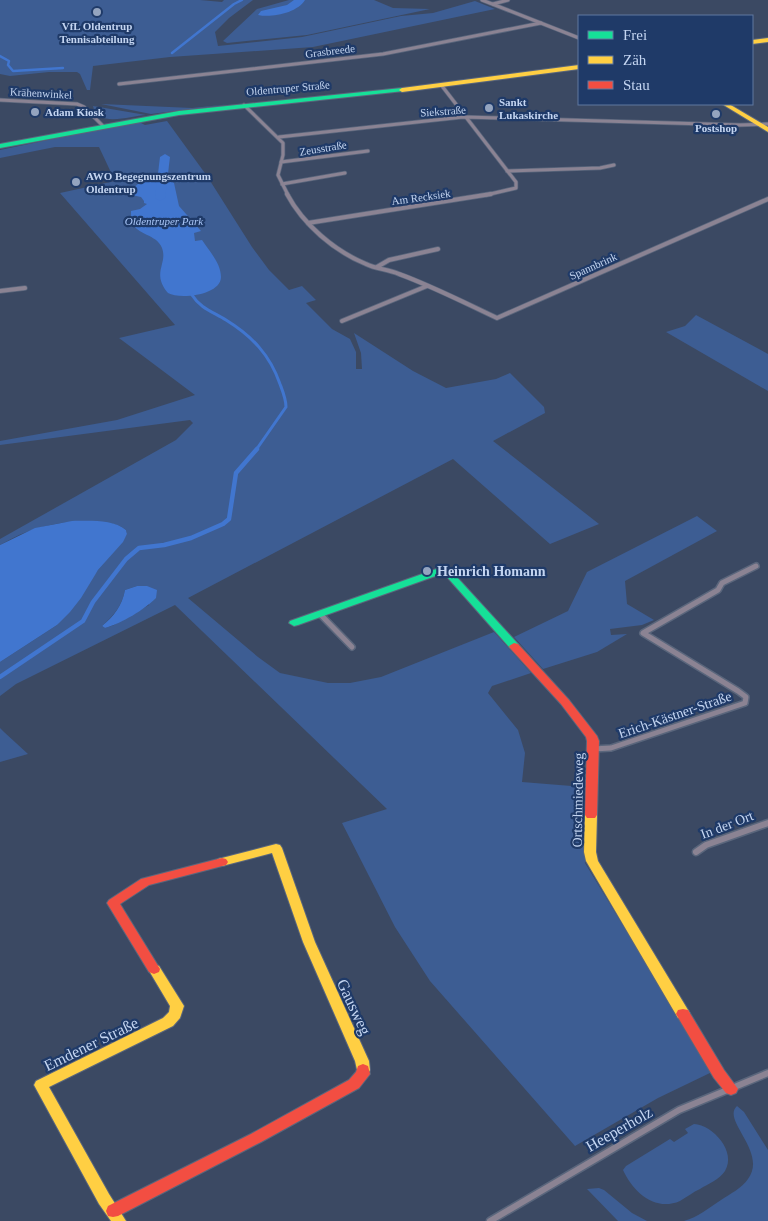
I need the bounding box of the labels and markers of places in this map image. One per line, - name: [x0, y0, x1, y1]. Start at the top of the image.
- marker: VfL Oldentrup Tennisabteilung: [91, 6, 103, 18]
- place label: VfL Oldentrup Tennisabteilung: [60, 20, 135, 45]
- place label: Sankt Lukaskirche: [499, 96, 558, 121]
- marker: Sankt Lukaskirche: [483, 102, 495, 114]
- marker: Adam Kiosk: [29, 106, 41, 118]
- place label: Adam Kiosk: [45, 106, 105, 118]
- marker: Postshop: [710, 108, 722, 120]
- place label: Postshop: [695, 122, 737, 134]
- place label: AWO Begegnungszentrum Oldentrup: [86, 170, 211, 195]
- marker: AWO Begegnungszentrum Oldentrup: [70, 176, 82, 188]
- place label: Heinrich Homann: [437, 564, 546, 579]
- marker: Heinrich Homann: [421, 565, 433, 577]

